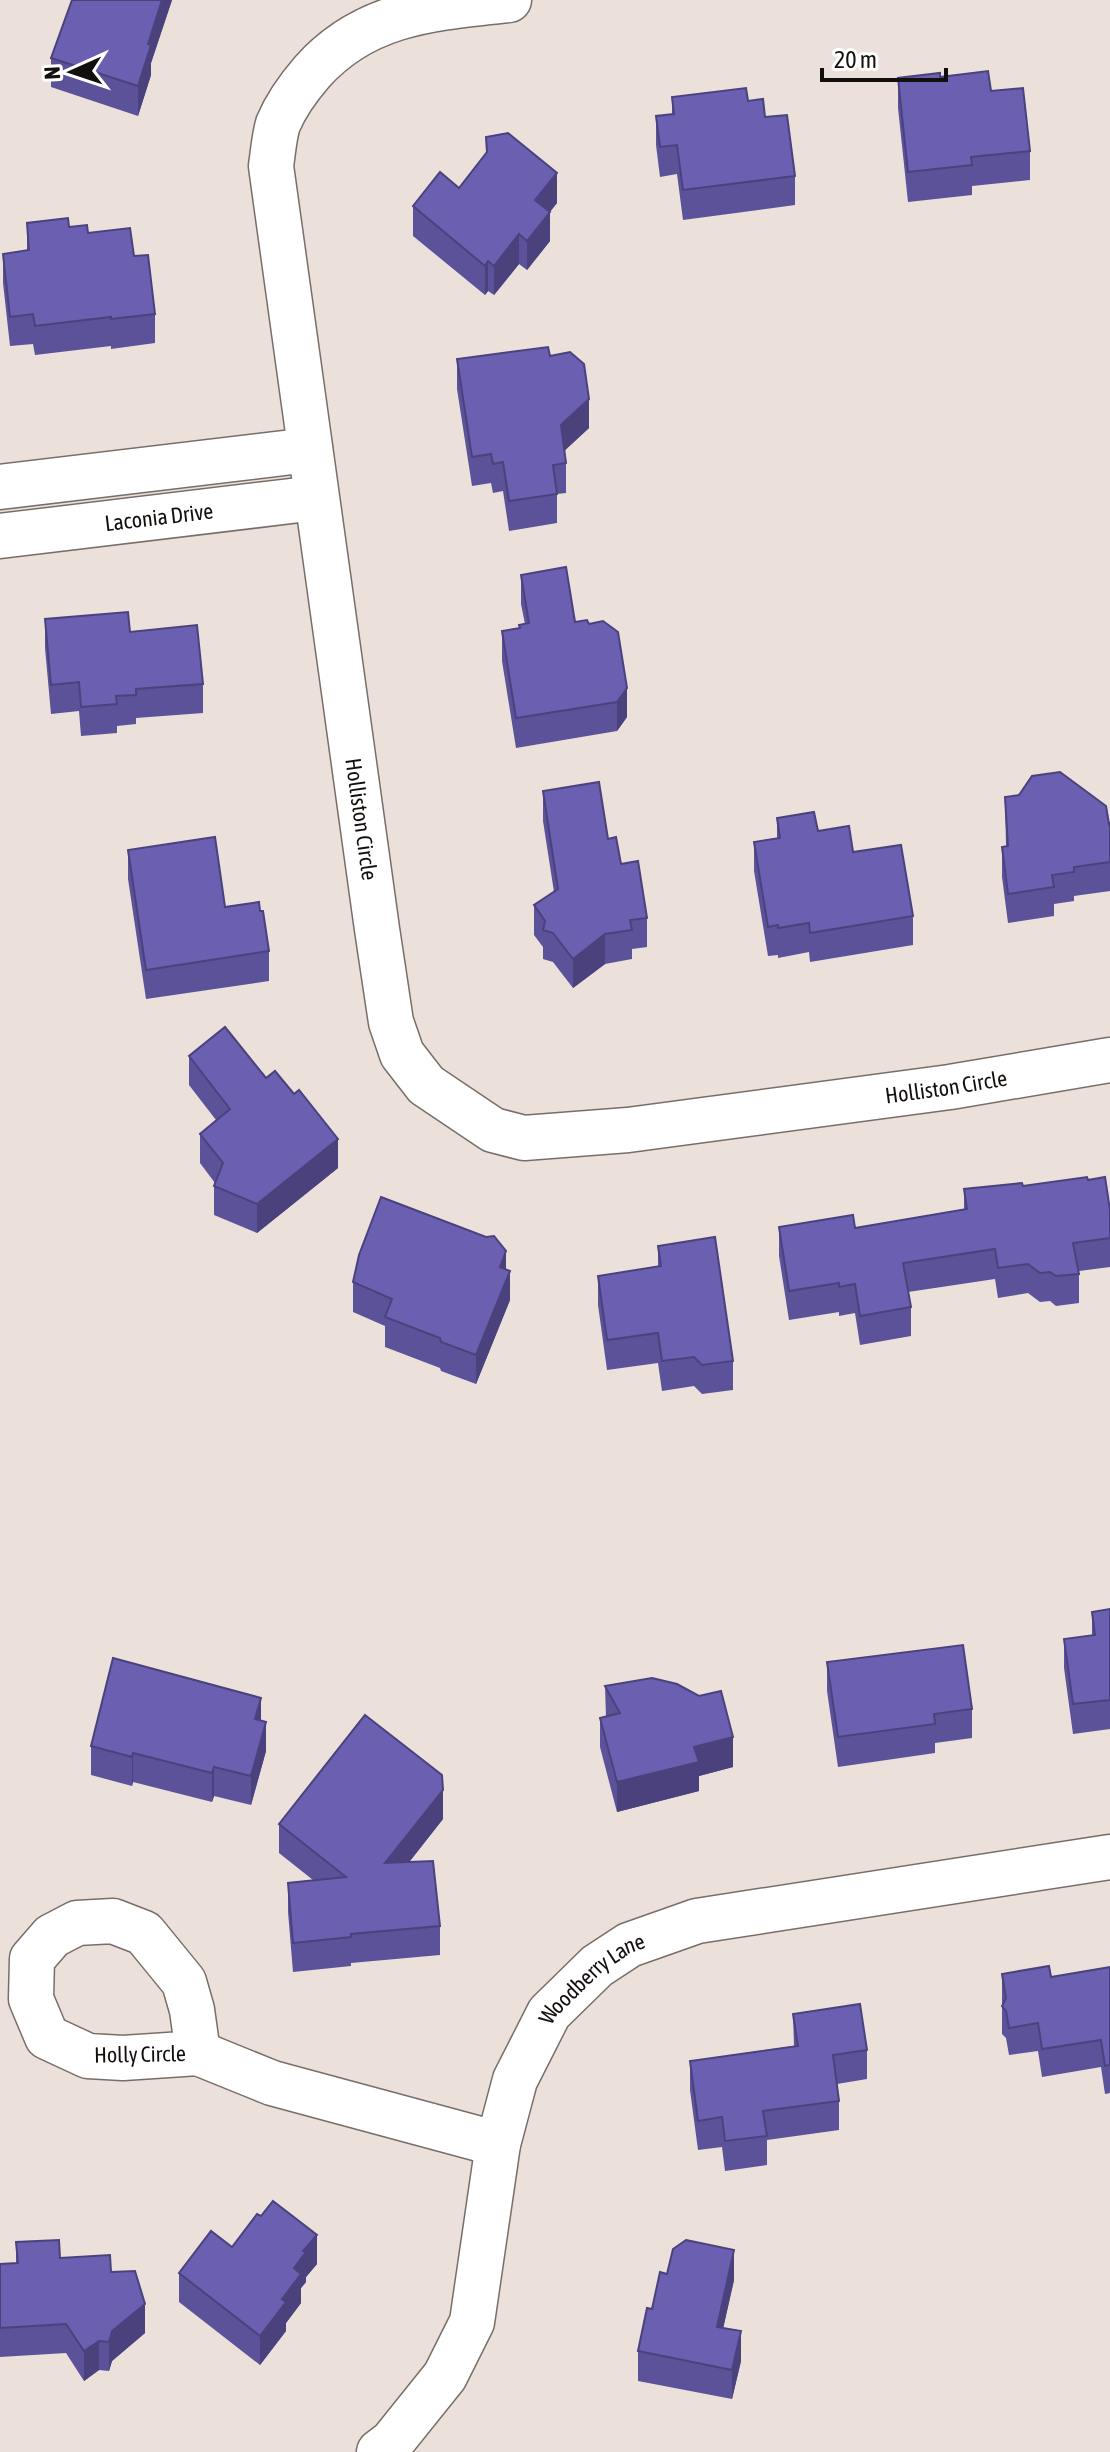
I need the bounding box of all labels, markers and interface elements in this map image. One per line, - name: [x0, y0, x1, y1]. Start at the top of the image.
- north arrow: [32, 32, 112, 112]
- scale bar: [822, 32, 946, 82]
- text: 20 m: [834, 46, 877, 73]
- text: N: [39, 66, 65, 80]
- street label: Laconia Drive: [103, 497, 215, 536]
- street label: Holliston Circle: [340, 756, 383, 882]
- street label: Holliston Circle: [883, 1065, 1009, 1109]
- street label: Woodberry Lane: [533, 1928, 648, 2028]
- street label: Holly Circle: [94, 2040, 186, 2068]

